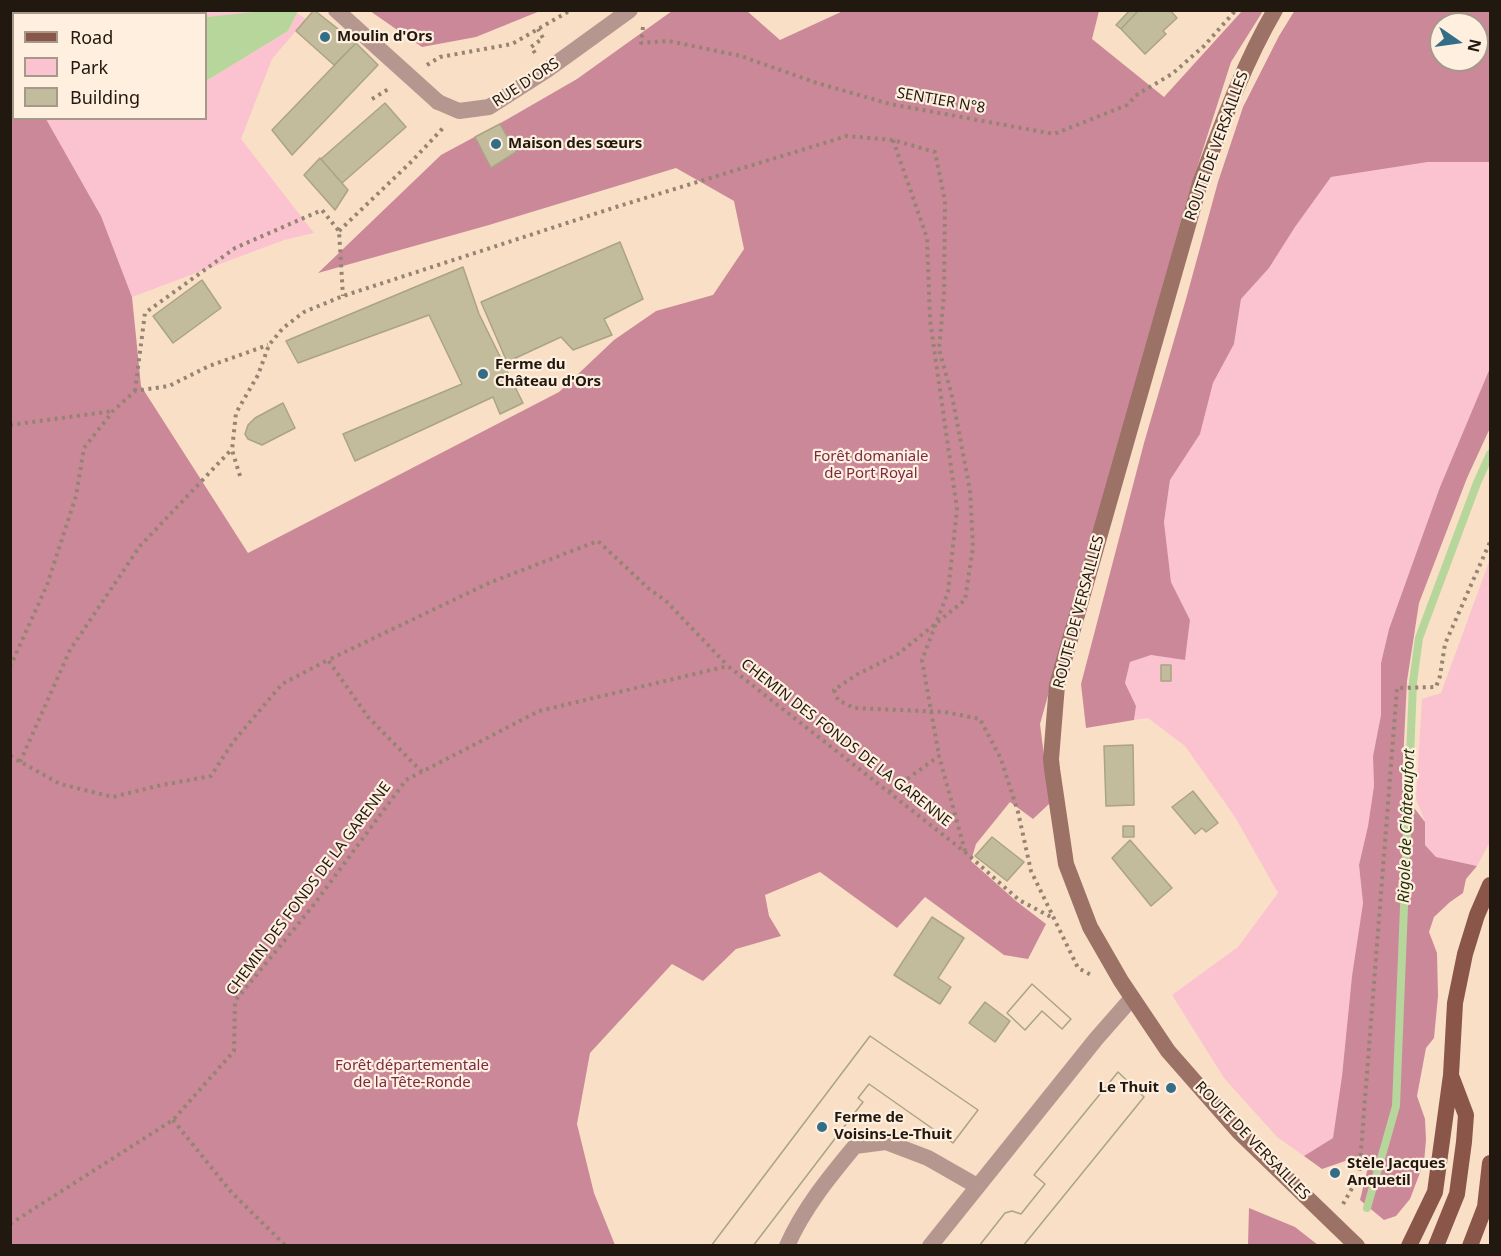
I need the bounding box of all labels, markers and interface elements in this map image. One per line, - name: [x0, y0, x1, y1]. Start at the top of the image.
- legend: [12, 12, 207, 120]
- north arrow: [1429, 12, 1489, 72]
- text: Road: [70, 25, 113, 49]
- place label: Moulin d'Ors: [337, 28, 432, 46]
- marker: Moulin d'Ors: [318, 30, 332, 44]
- text: N: [1462, 37, 1487, 54]
- text: Park: [70, 55, 108, 79]
- street label: RUE D'ORS: [489, 55, 563, 111]
- street label: ROUTE DE VERSAILLES: [1182, 69, 1252, 223]
- street label: SENTIER N°8: [895, 84, 987, 118]
- text: Building: [70, 85, 140, 109]
- place label: Maison des sœurs: [508, 135, 642, 153]
- marker: Maison des sœurs: [489, 137, 503, 151]
- place label: Ferme du Château d'Ors: [495, 356, 601, 391]
- marker: Ferme du Château d'Ors: [476, 367, 490, 381]
- park label: Forêt domaniale de Port Royal: [813, 448, 929, 483]
- street label: ROUTE DE VERSAILLES: [1050, 534, 1108, 690]
- street label: CHEMIN DES FONDS DE LA GARENNE: [737, 655, 955, 831]
- water label: Rigole de Châteaufort: [1395, 749, 1419, 903]
- street label: CHEMIN DES FONDS DE LA GARENNE: [223, 779, 395, 999]
- park label: Forêt départementale de la Tête-Ronde: [335, 1057, 489, 1092]
- street label: ROUTE DE VERSAILLES: [1191, 1078, 1313, 1204]
- place label: Le Thuit: [1099, 1079, 1159, 1097]
- marker: Le Thuit: [1164, 1081, 1178, 1095]
- place label: Ferme de Voisins-Le-Thuit: [834, 1109, 952, 1144]
- marker: Ferme de Voisins-Le-Thuit: [815, 1120, 829, 1134]
- place label: Stèle Jacques Anquetil: [1347, 1155, 1445, 1190]
- marker: Stèle Jacques Anquetil: [1328, 1166, 1342, 1180]

